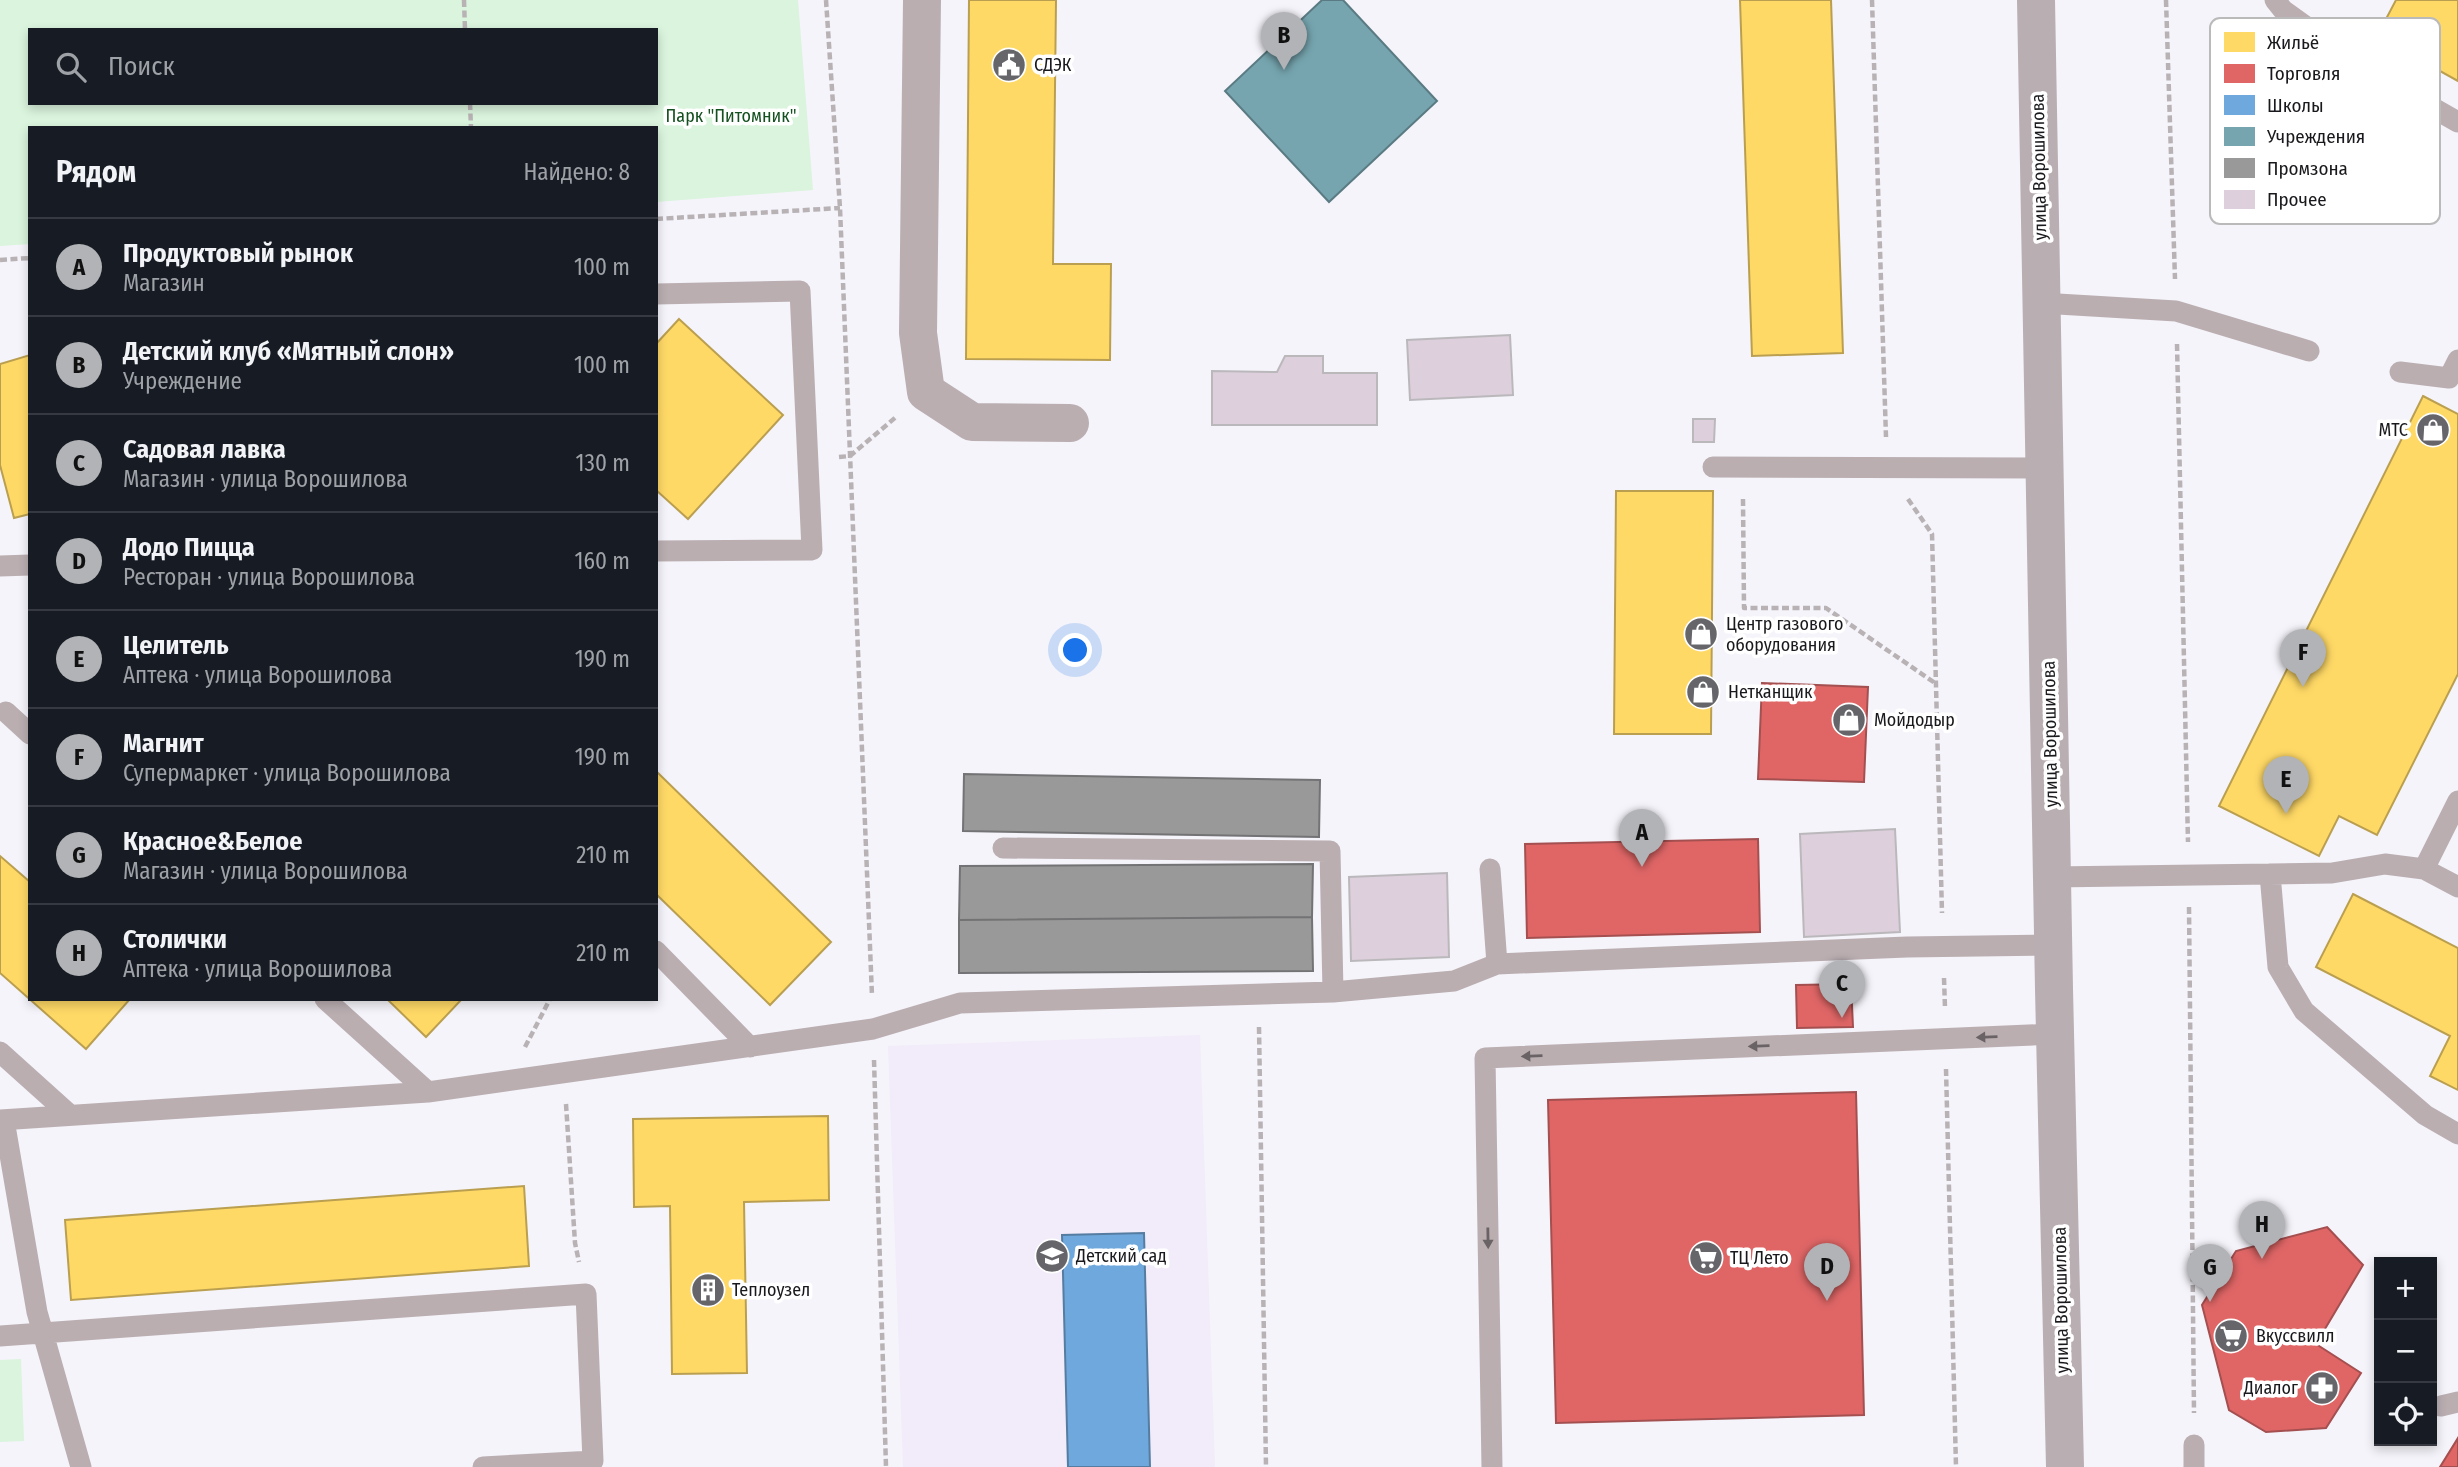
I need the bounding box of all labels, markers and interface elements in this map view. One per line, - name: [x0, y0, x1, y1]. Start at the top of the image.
- pin: B: [1261, 12, 1307, 70]
- legend: [2210, 18, 2440, 224]
- search box: [28, 28, 658, 105]
- text: Жильё: [2267, 31, 2319, 54]
- public building icon: СДЭК: [990, 46, 1028, 84]
- icon: search: [52, 48, 90, 86]
- text: Поиск: [108, 51, 175, 82]
- place label: СДЭК: [1034, 54, 1072, 76]
- text: Торговля: [2267, 62, 2340, 85]
- street label: улица Ворошилова: [2027, 93, 2051, 241]
- text: Школы: [2267, 94, 2324, 117]
- park label: Парк "Питомник": [665, 105, 797, 127]
- text: Учреждения: [2266, 125, 2365, 148]
- text: Рядом: [56, 154, 136, 190]
- text: Промзона: [2267, 157, 2348, 180]
- text: Найдено: 8: [523, 158, 630, 186]
- text: Прочее: [2267, 188, 2327, 211]
- text: Продуктовый рынок: [123, 238, 353, 269]
- text: A: [73, 253, 85, 281]
- text: 100 m: [574, 253, 630, 281]
- text: Магазин: [123, 269, 205, 297]
- text: Детский клуб «Мятный слон»: [123, 336, 454, 367]
- text: B: [73, 351, 85, 379]
- text: 100 m: [574, 351, 630, 379]
- text: Учреждение: [123, 367, 242, 395]
- shop icon: МТС: [2414, 411, 2452, 449]
- place label: МТС: [2379, 419, 2408, 441]
- text: Садовая лавка: [123, 434, 286, 465]
- text: C: [73, 449, 85, 477]
- text: 130 m: [576, 449, 630, 477]
- text: Магазин · улица Ворошилова: [123, 465, 408, 493]
- text: Додо Пицца: [123, 532, 255, 563]
- text: D: [72, 547, 86, 575]
- text: 160 m: [575, 547, 630, 575]
- text: Ресторан · улица Ворошилова: [123, 563, 415, 591]
- place label: Центр газового оборудования: [1726, 613, 1843, 656]
- shop icon: Центр газового оборудования: [1682, 615, 1720, 653]
- pin: F: [2280, 629, 2326, 687]
- text: Целитель: [123, 630, 229, 661]
- your location: [1058, 633, 1092, 667]
- text: E: [74, 645, 84, 673]
- text: 190 m: [575, 645, 630, 673]
- street label: улица Ворошилова: [2038, 660, 2062, 808]
- text: Аптека · улица Ворошилова: [123, 661, 392, 689]
- shop icon: Нетканщик: [1684, 673, 1722, 711]
- place label: Нетканщик: [1728, 681, 1813, 703]
- shop icon: Мойдодыр: [1830, 701, 1868, 739]
- place label: Мойдодыр: [1874, 709, 1955, 731]
- text: Магнит: [123, 728, 204, 759]
- text: F: [74, 743, 84, 771]
- text: 190 m: [575, 743, 630, 771]
- pin: E: [2263, 756, 2309, 814]
- text: Супермаркет · улица Ворошилова: [123, 759, 451, 787]
- pin: A: [1619, 809, 1665, 867]
- text: Красное&Белое: [123, 826, 302, 857]
- text: G: [72, 841, 86, 869]
- text: 210 m: [576, 841, 630, 869]
- text: Магазин · улица Ворошилова: [123, 857, 408, 885]
- text: Столички: [123, 924, 227, 955]
- text: H: [72, 939, 86, 967]
- text: 210 m: [576, 939, 630, 967]
- text: Аптека · улица Ворошилова: [123, 955, 392, 983]
- pin: C: [1819, 960, 1865, 1018]
- one-way arrow: [1975, 1031, 1997, 1042]
- one-way arrow: [1748, 1041, 1770, 1052]
- one-way arrow: [1521, 1050, 1543, 1061]
- pin: H: [2239, 1201, 2285, 1259]
- street label: улица Ворошилова: [2049, 1226, 2073, 1374]
- one-way arrow: [1482, 1228, 1494, 1250]
- school or university icon: Детский сад: [1033, 1237, 1071, 1275]
- supermarket icon: ТЦ Лето: [1687, 1239, 1725, 1277]
- pin: D: [1804, 1243, 1850, 1301]
- pin: G: [2187, 1244, 2233, 1302]
- place label: Детский сад: [1075, 1245, 1166, 1267]
- place label: ТЦ Лето: [1730, 1247, 1789, 1269]
- map controls: [2374, 1257, 2437, 1446]
- button: +: [2374, 1257, 2437, 1320]
- building icon: Теплоузел: [689, 1271, 727, 1309]
- place label: Теплоузел: [732, 1279, 810, 1301]
- supermarket icon: Вкуссвилл: [2212, 1317, 2250, 1355]
- button: −: [2374, 1320, 2437, 1383]
- place label: Вкуссвилл: [2256, 1325, 2335, 1347]
- pharmacy icon: Диалог: [2303, 1369, 2341, 1407]
- place label: Диалог: [2243, 1377, 2298, 1399]
- button: locate: [2374, 1383, 2437, 1446]

